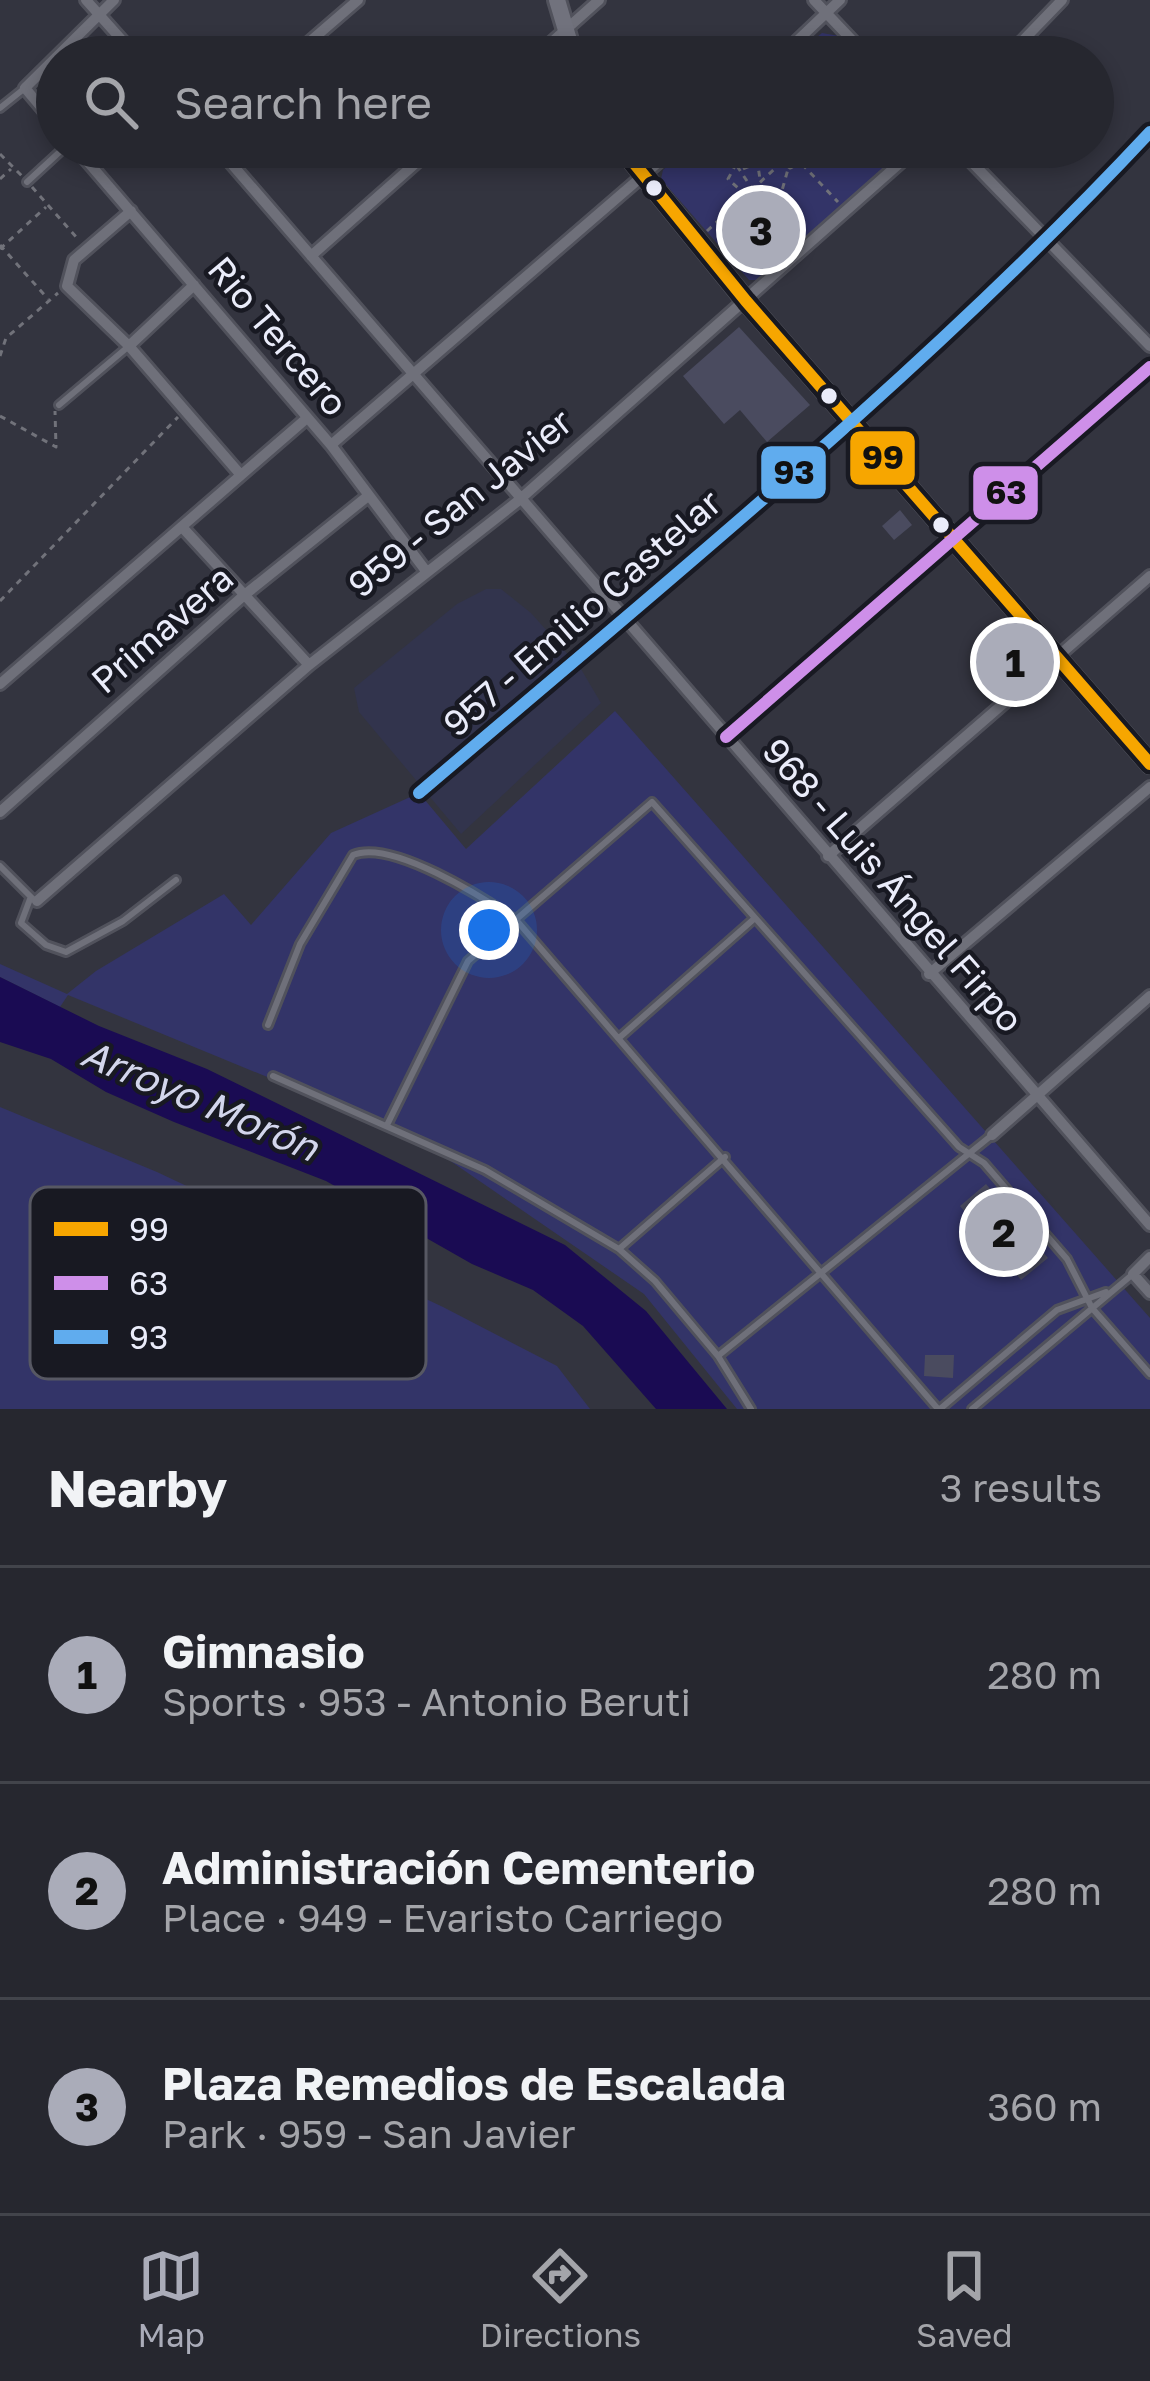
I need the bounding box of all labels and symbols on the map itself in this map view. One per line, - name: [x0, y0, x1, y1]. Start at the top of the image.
- unlabelled marker: [643, 177, 665, 199]
- pin: 3: [722, 185, 800, 275]
- street label: Rio Tercero: [200, 247, 357, 424]
- unlabelled marker: [818, 385, 840, 407]
- street label: 959 - San Javier: [339, 399, 580, 606]
- line badge: 99: [848, 429, 917, 487]
- text: 99: [862, 437, 904, 476]
- line badge: 93: [759, 444, 828, 501]
- text: 93: [773, 452, 815, 491]
- line badge: 63: [971, 464, 1040, 522]
- text: 63: [985, 472, 1027, 511]
- street label: 957 - Emilio Castelar: [434, 480, 729, 745]
- unlabelled marker: [930, 514, 952, 536]
- street label: Primavera: [82, 556, 241, 702]
- pin: 1: [976, 617, 1054, 707]
- street label: 968 - Luis Ángel Firpo: [754, 729, 1033, 1040]
- your location: [459, 900, 519, 960]
- water label: Arroyo Morón: [75, 1029, 327, 1171]
- legend: [30, 1187, 426, 1379]
- pin: 2: [965, 1187, 1043, 1277]
- text: 99: [129, 1209, 169, 1248]
- text: 63: [129, 1263, 168, 1302]
- text: 93: [129, 1317, 168, 1356]

